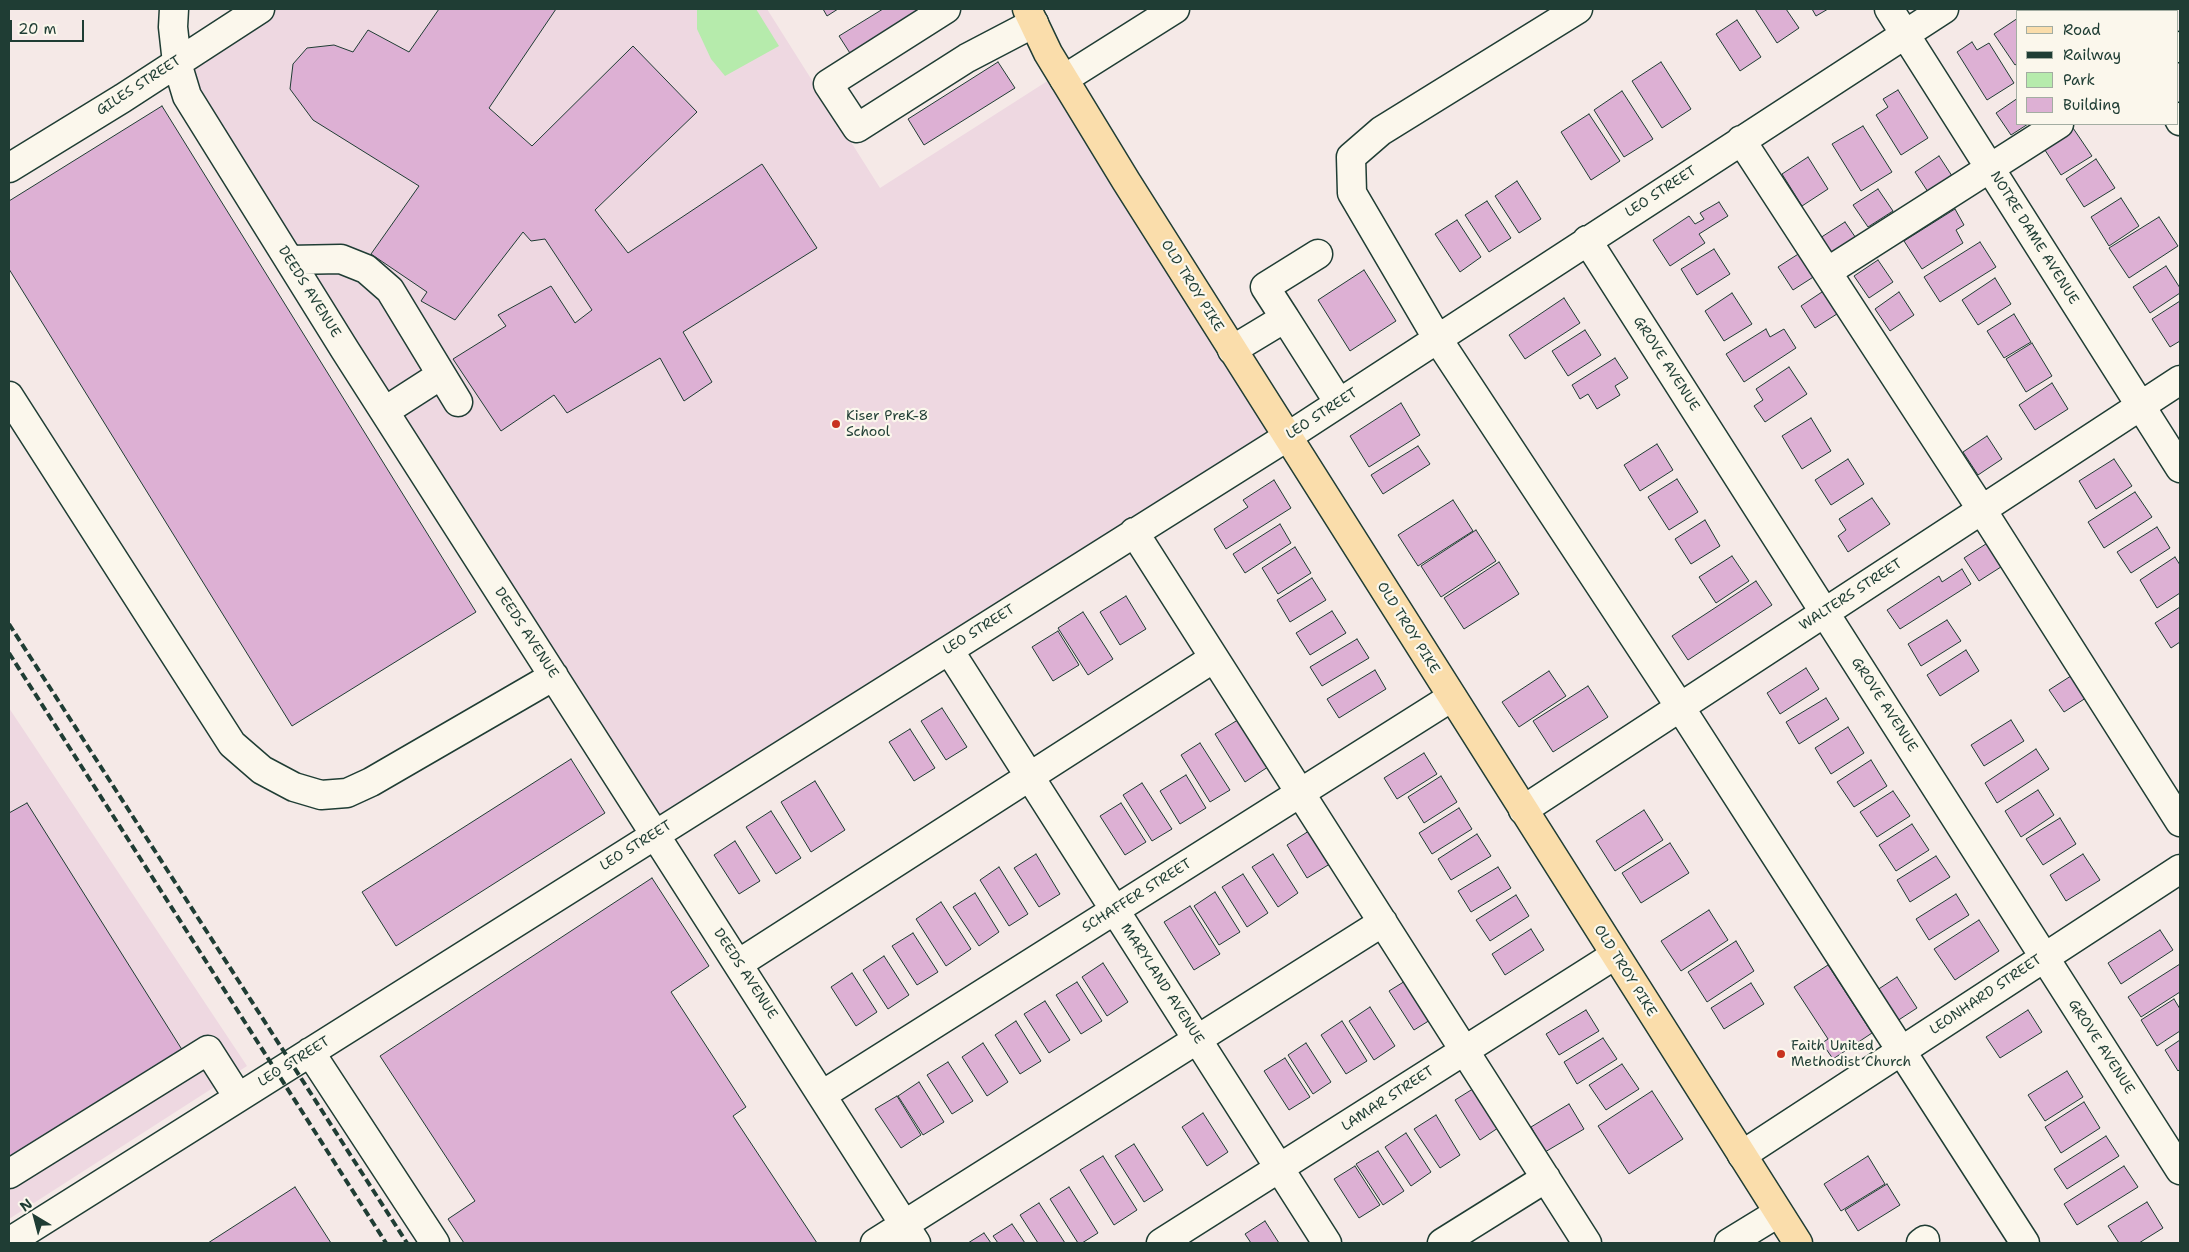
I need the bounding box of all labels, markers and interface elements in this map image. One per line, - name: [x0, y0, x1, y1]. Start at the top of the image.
- scale bar: [12, 10, 86, 42]
- legend: [2016, 10, 2179, 125]
- text: 20 m: [18, 19, 57, 39]
- text: Road: [2063, 20, 2101, 40]
- text: Railway: [2063, 45, 2121, 65]
- street label: GILES STREET: [94, 52, 184, 120]
- text: Park: [2063, 70, 2095, 90]
- text: Building: [2063, 95, 2120, 115]
- street label: LEO STREET: [1622, 163, 1700, 221]
- street label: NOTRE DAME AVENUE: [1986, 168, 2082, 308]
- street label: OLD TROY PIKE: [1157, 237, 1227, 335]
- street label: DEEDS AVENUE: [274, 243, 344, 341]
- street label: GROVE AVENUE: [1629, 314, 1703, 414]
- street label: LEO STREET: [1283, 385, 1361, 443]
- place label: Kiser PreK-8 School: [846, 408, 928, 441]
- marker: Kiser PreK-8 School: [830, 418, 842, 430]
- street label: WALTERS STREET: [1796, 555, 1906, 635]
- street label: OLD TROY PIKE: [1373, 579, 1443, 677]
- street label: DEEDS AVENUE: [490, 585, 562, 681]
- street label: LEO STREET: [940, 601, 1018, 659]
- street label: GROVE AVENUE: [1847, 655, 1921, 755]
- street label: LEO STREET: [597, 817, 675, 875]
- street label: SCHAFFER STREET: [1079, 856, 1195, 936]
- street label: MARYLAND AVENUE: [1117, 921, 1207, 1047]
- street label: OLD TROY PIKE: [1590, 922, 1660, 1020]
- street label: DEEDS AVENUE: [709, 926, 781, 1022]
- street label: LEONHARD STREET: [1927, 951, 2045, 1039]
- street label: GROVE AVENUE: [2064, 997, 2138, 1097]
- street label: LEO STREET: [255, 1033, 333, 1091]
- place label: Faith United Methodist Church: [1791, 1038, 1911, 1070]
- marker: Faith United Methodist Church: [1775, 1048, 1787, 1060]
- street label: LAMAR STREET: [1339, 1063, 1437, 1135]
- north arrow: [10, 1192, 60, 1242]
- text: N: [16, 1194, 36, 1216]

